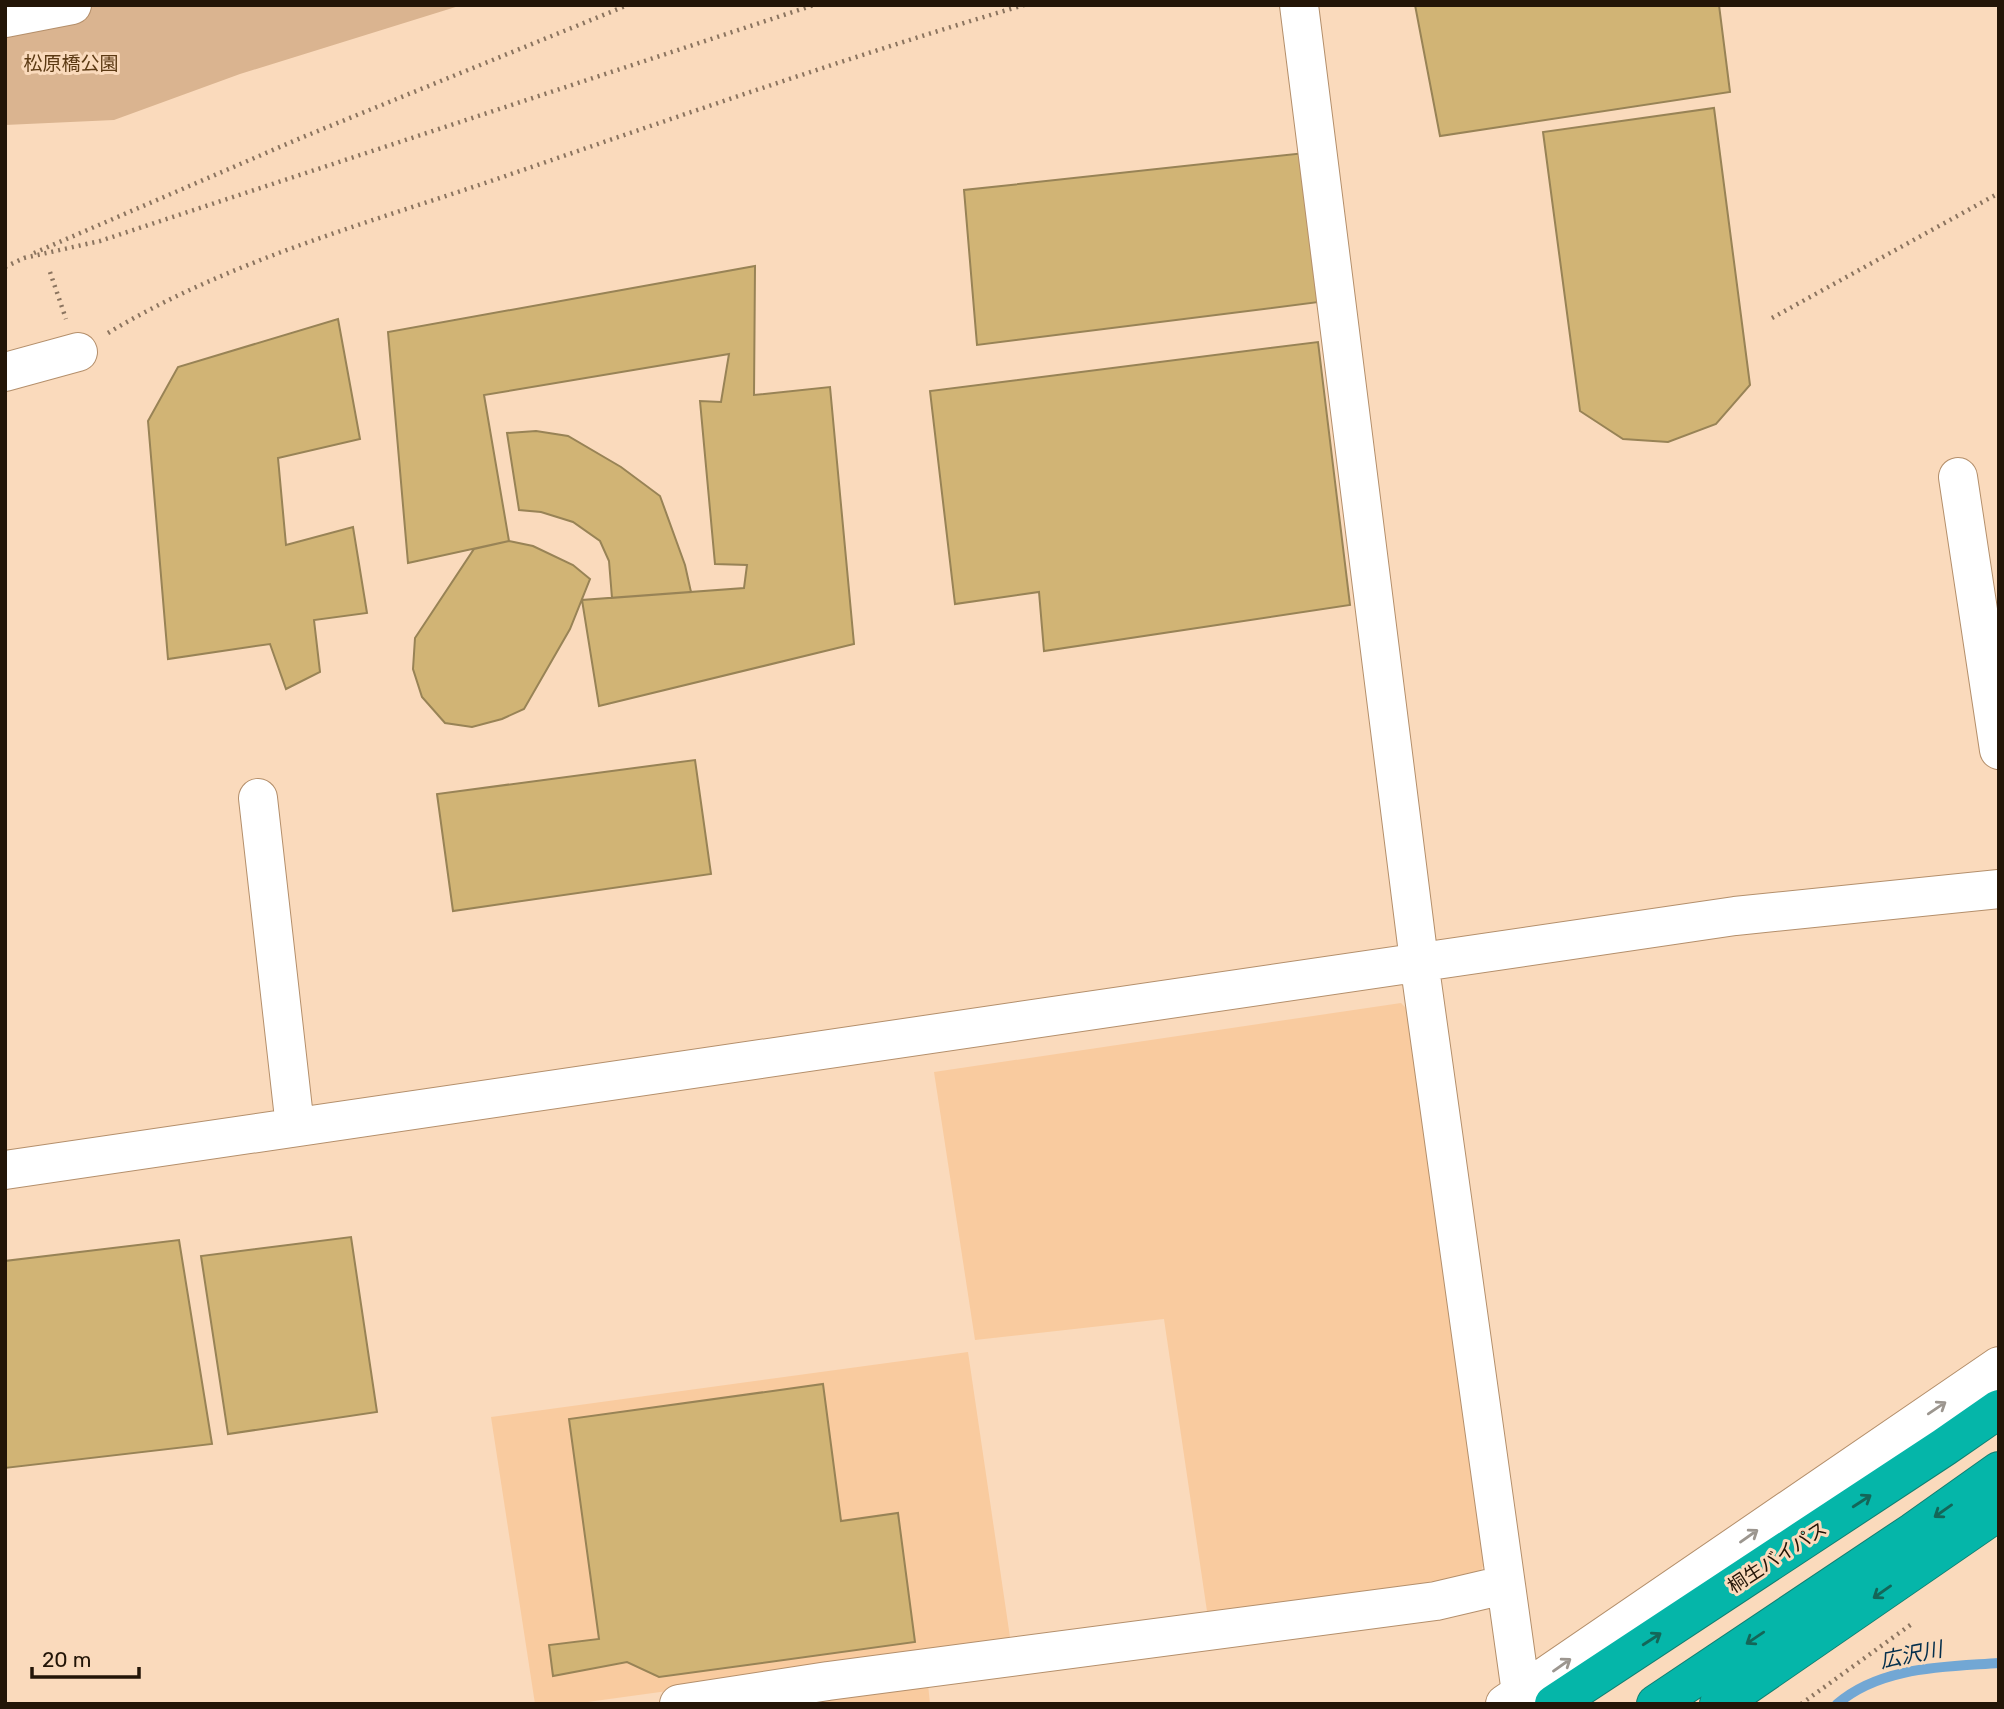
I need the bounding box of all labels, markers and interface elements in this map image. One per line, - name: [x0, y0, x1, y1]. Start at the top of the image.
- park label: 松原橋公園: [23, 52, 119, 75]
- one-way arrow: [1927, 1401, 1946, 1415]
- one-way arrow: [1852, 1494, 1872, 1508]
- one-way arrow: [1934, 1504, 1953, 1518]
- street label: 桐生バイパス: [1723, 1517, 1831, 1598]
- one-way arrow: [1739, 1529, 1758, 1544]
- one-way arrow: [1873, 1585, 1892, 1599]
- one-way arrow: [1745, 1631, 1765, 1645]
- one-way arrow: [1642, 1632, 1661, 1647]
- scale bar: [32, 1636, 138, 1680]
- water label: 広沢川: [1878, 1636, 1946, 1673]
- text: 20 m: [42, 1647, 91, 1672]
- one-way arrow: [1552, 1658, 1571, 1672]

